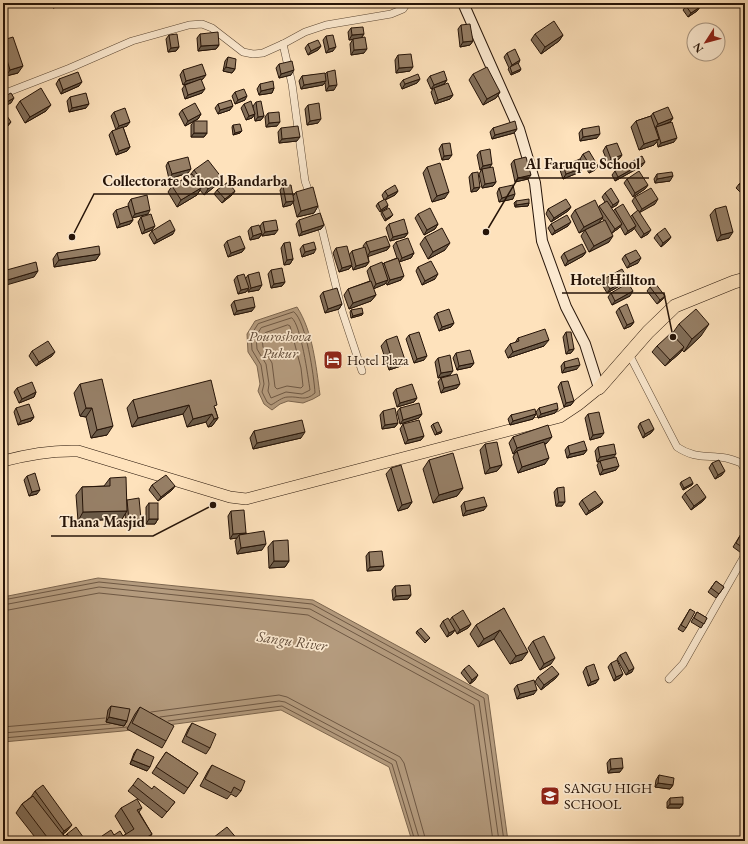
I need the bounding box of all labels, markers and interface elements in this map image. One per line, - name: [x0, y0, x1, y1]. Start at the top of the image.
- north arrow: [686, 22, 726, 62]
- text: N: [690, 40, 706, 56]
- callout: Al Faruque School: [518, 151, 649, 178]
- text: Al Faruque School: [525, 154, 641, 173]
- callout: Collectorate School Bandarba: [94, 167, 295, 194]
- text: Collectorate School Bandarba: [103, 171, 288, 190]
- callout: Hotel Hillton: [562, 266, 664, 293]
- text: Hotel Hillton: [570, 270, 656, 289]
- water label: Pouroshova Pukur: [248, 326, 312, 362]
- hotel icon: Hotel Plaza: [322, 349, 344, 371]
- place label: Hotel Plaza: [347, 351, 409, 369]
- callout: Thana Masjid: [51, 509, 153, 536]
- text: Thana Masjid: [59, 512, 146, 531]
- water label: Sangu River: [255, 626, 330, 655]
- place label: SANGU HIGH SCHOOL: [564, 779, 652, 813]
- school or university icon: SANGU HIGH SCHOOL: [539, 785, 561, 807]

